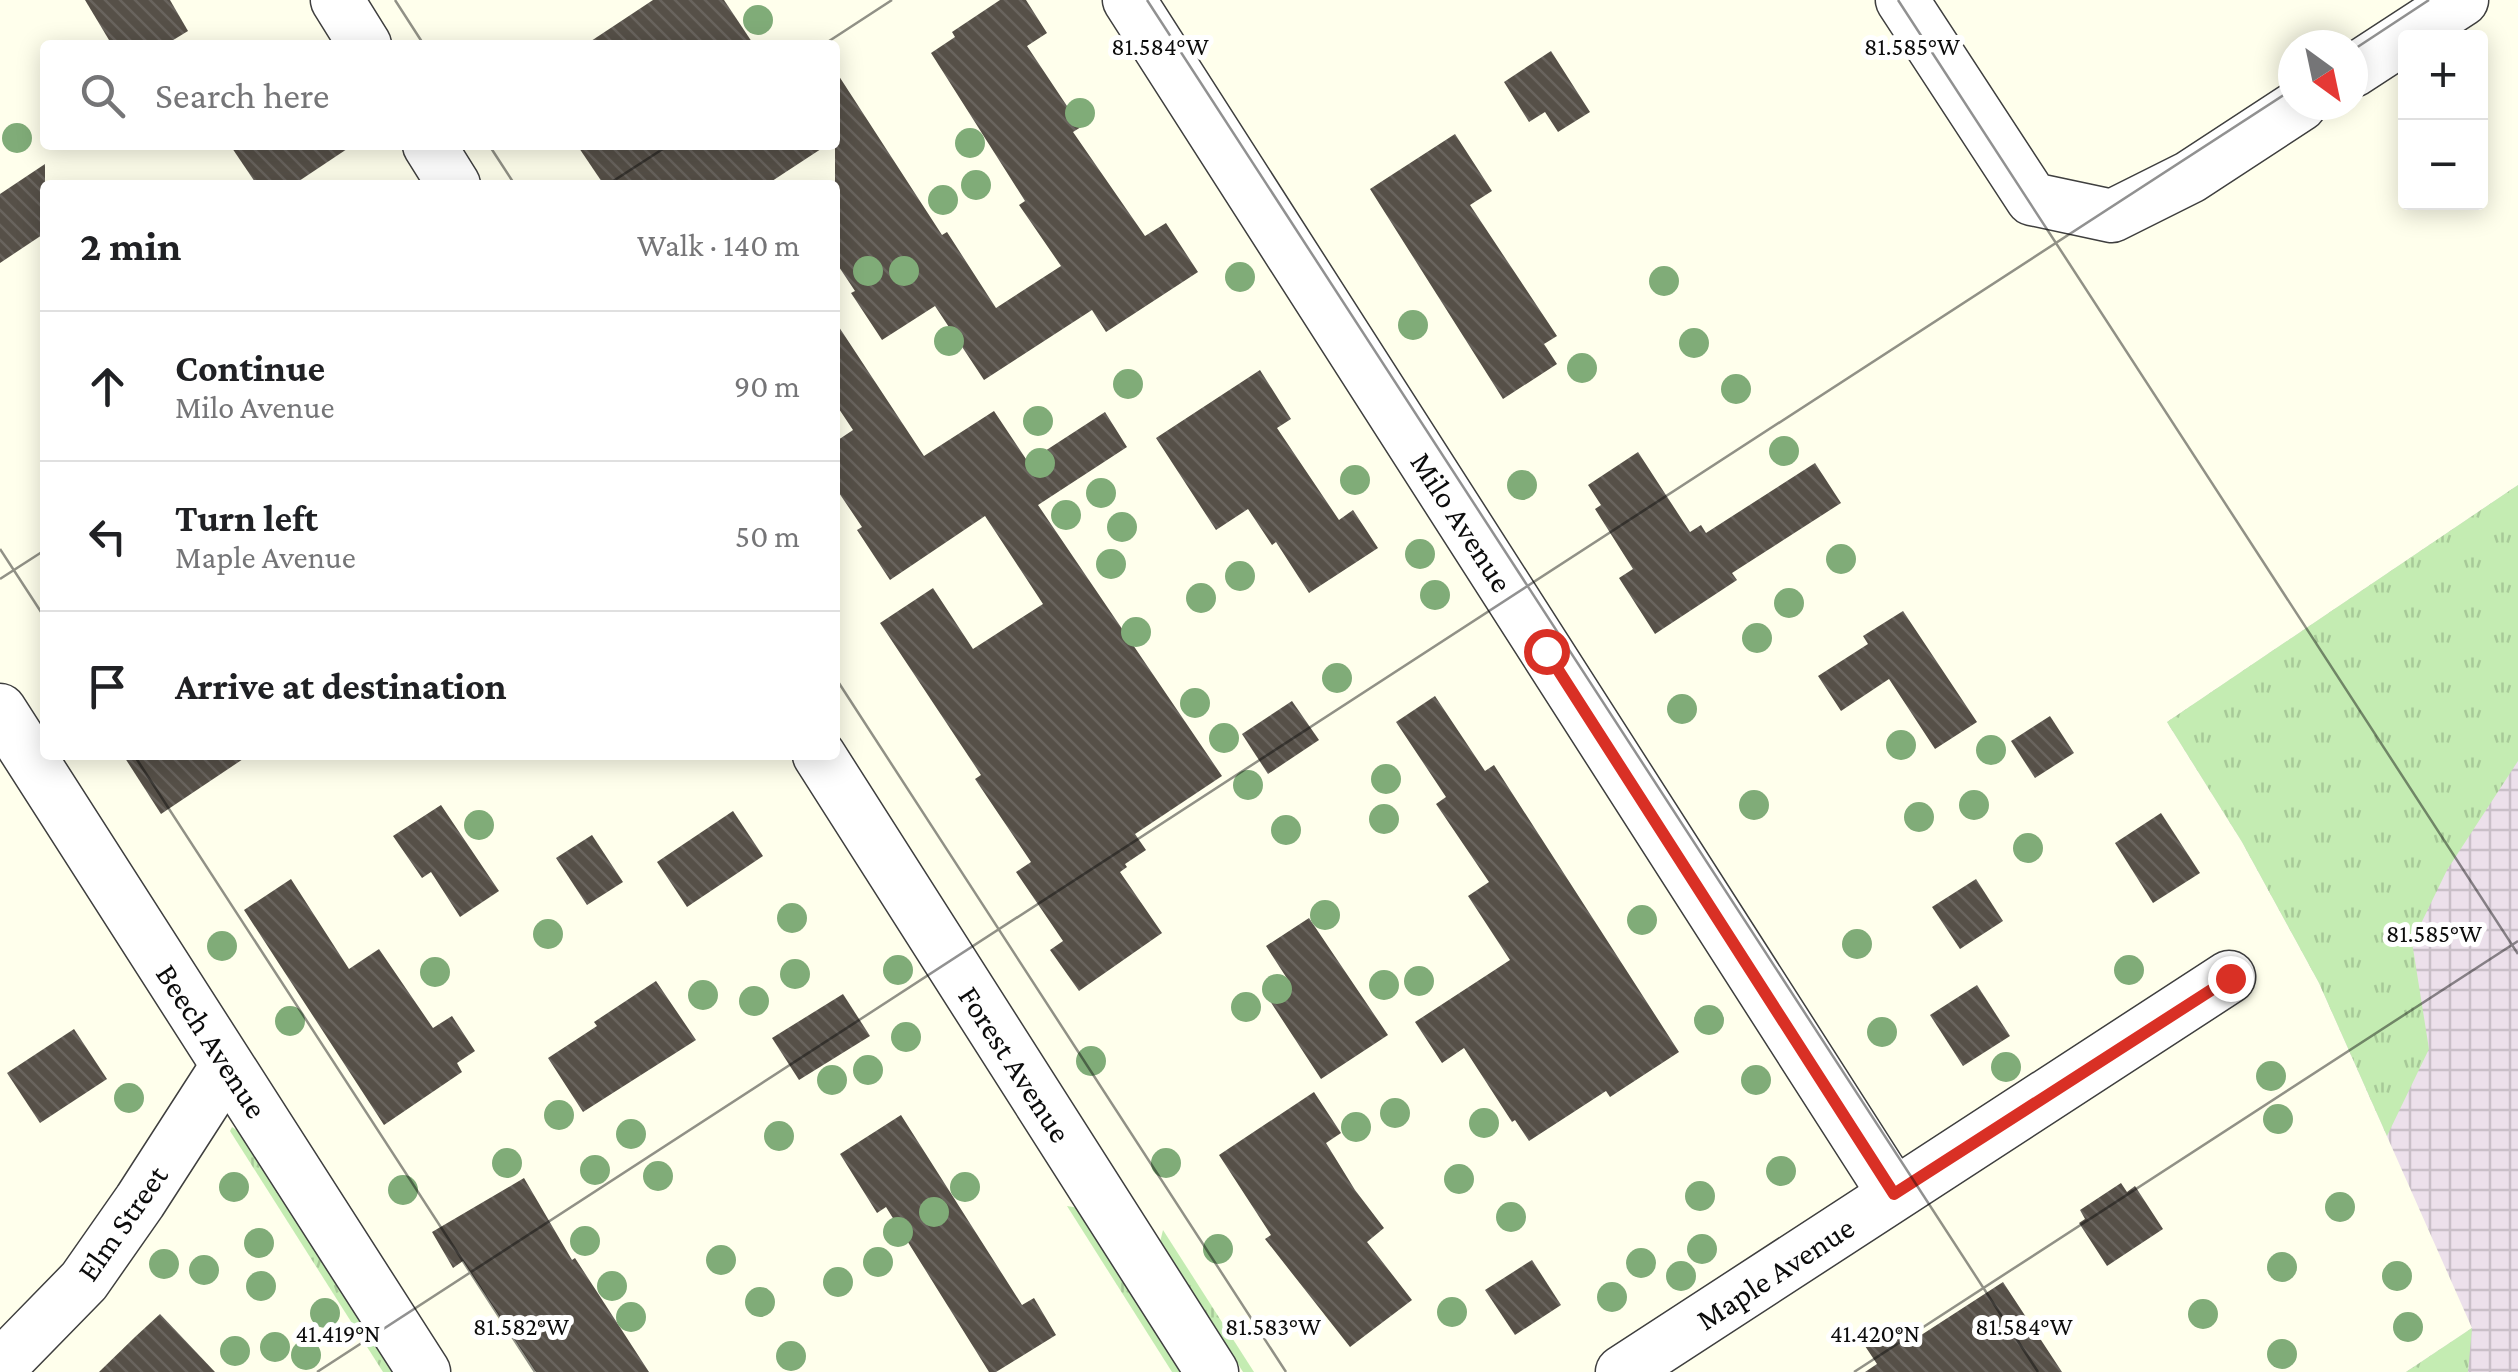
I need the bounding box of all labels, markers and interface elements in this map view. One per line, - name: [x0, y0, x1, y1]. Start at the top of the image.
- north arrow: [2278, 30, 2368, 120]
- map controls: [2398, 30, 2488, 210]
- button: +: [2398, 30, 2488, 120]
- text: 81.584°W: [1111, 33, 1209, 60]
- text: 81.585°W: [1864, 33, 1960, 60]
- search box: [40, 40, 840, 150]
- icon: search: [75, 68, 130, 123]
- text: Search here: [155, 74, 329, 116]
- button: −: [2398, 120, 2488, 210]
- text: 2 min: [80, 222, 181, 269]
- text: Walk · 140 m: [637, 227, 800, 263]
- text: Continue: [175, 347, 325, 389]
- icon: ahead: [80, 359, 135, 414]
- text: 90 m: [734, 368, 800, 404]
- text: Milo Avenue: [175, 389, 334, 425]
- street label: Milo Avenue: [1403, 445, 1521, 599]
- text: Turn left: [175, 497, 318, 539]
- icon: left: [80, 509, 135, 564]
- text: 50 m: [735, 518, 800, 554]
- text: Maple Avenue: [175, 539, 356, 575]
- route start: [1524, 629, 1570, 675]
- icon: arrive: [80, 659, 135, 714]
- text: Arrive at destination: [175, 665, 507, 707]
- text: 81.585°W: [2386, 920, 2482, 947]
- route end: [2208, 956, 2254, 1002]
- street label: Beech Avenue: [149, 957, 275, 1125]
- street label: Forest Avenue: [951, 979, 1079, 1149]
- street label: Elm Street: [69, 1158, 175, 1288]
- street label: Maple Avenue: [1689, 1209, 1861, 1337]
- text: 81.582°W: [473, 1313, 569, 1340]
- text: 81.583°W: [1225, 1313, 1321, 1340]
- text: 81.584°W: [1975, 1313, 2073, 1340]
- text: 41.419°N: [295, 1320, 381, 1347]
- text: 41.420°N: [1830, 1320, 1920, 1347]

